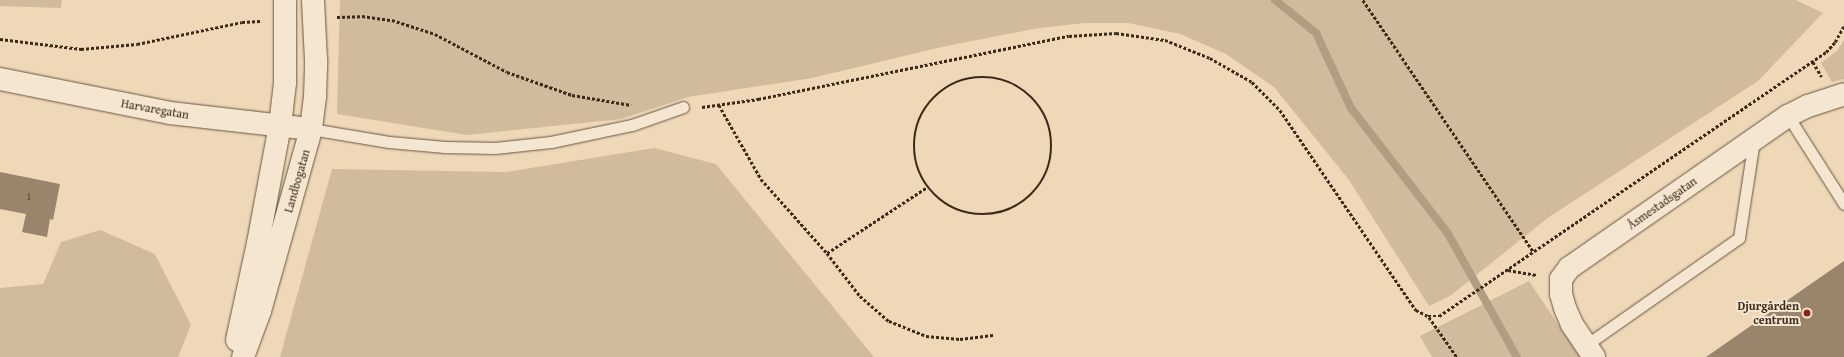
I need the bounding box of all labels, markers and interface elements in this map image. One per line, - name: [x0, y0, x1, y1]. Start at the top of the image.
- street label: Harvaregatan: [120, 96, 190, 122]
- street label: Landbogatan: [281, 148, 313, 214]
- street label: Åsmestadsgatan: [1624, 174, 1700, 232]
- house number: 1: [27, 191, 31, 203]
- place label: Djurgården centrum: [1737, 299, 1799, 327]
- marker: Djurgården centrum: [1802, 308, 1812, 318]

